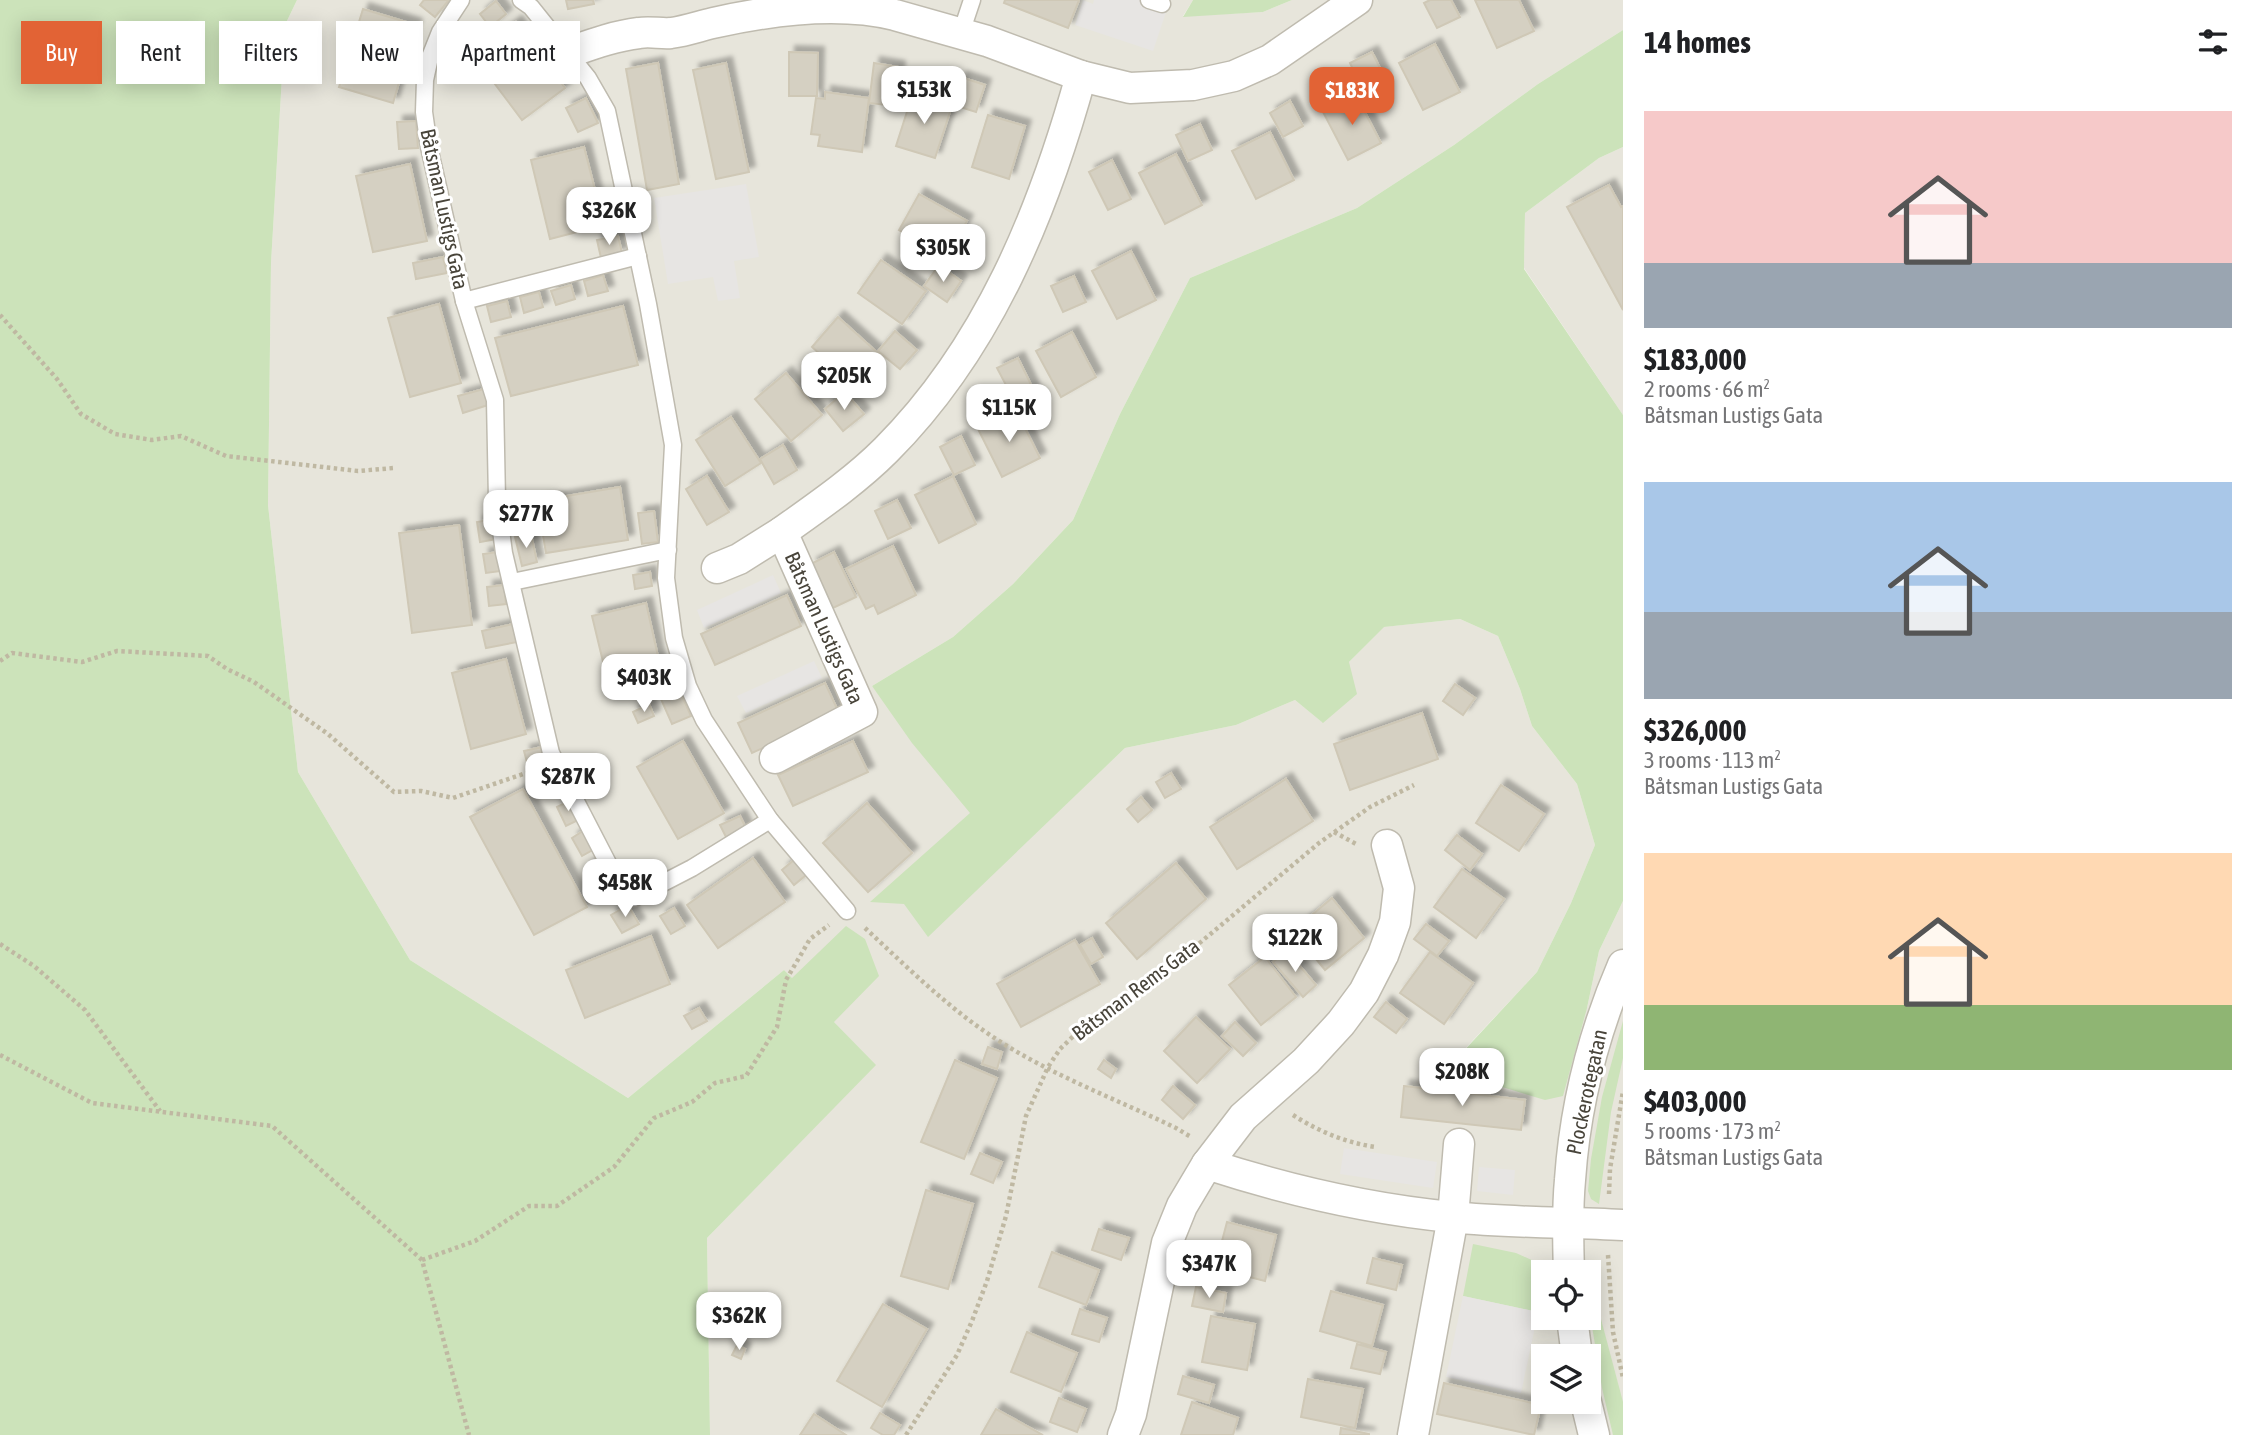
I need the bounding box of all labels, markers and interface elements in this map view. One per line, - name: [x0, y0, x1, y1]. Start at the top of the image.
- chip: Buy: [21, 21, 102, 84]
- chip: Rent: [116, 21, 205, 84]
- chip: Filters: [219, 21, 322, 84]
- chip: New: [336, 21, 423, 84]
- chip: Apartment: [437, 21, 580, 84]
- icon: filters: [2194, 23, 2232, 61]
- text: 14 homes: [1644, 25, 1751, 59]
- pin: $153K: [875, 66, 973, 126]
- pin: $183K: [1303, 68, 1401, 127]
- text: $153K: [897, 76, 951, 102]
- text: $183K: [1325, 77, 1379, 103]
- street label: Båtsman Lustigs Gata: [416, 126, 474, 291]
- icon: home: [1875, 157, 2001, 283]
- pin: $326K: [560, 188, 658, 247]
- text: $326K: [582, 197, 636, 223]
- pin: $305K: [894, 224, 992, 284]
- text: $305K: [916, 234, 970, 260]
- text: $183,000: [1644, 342, 1747, 376]
- pin: $205K: [795, 352, 893, 412]
- text: $205K: [817, 362, 871, 388]
- text: 2 rooms · 66 m²: [1644, 376, 1770, 402]
- pin: $115K: [960, 384, 1058, 444]
- text: $115K: [982, 394, 1036, 420]
- text: Båtsman Lustigs Gata: [1644, 402, 1823, 428]
- pin: $277K: [477, 490, 575, 550]
- text: $277K: [499, 500, 553, 526]
- icon: home: [1875, 528, 2001, 654]
- street label: Båtsman Lustigs Gata: [781, 548, 869, 707]
- pin: $403K: [595, 654, 693, 714]
- text: $403K: [617, 664, 671, 690]
- text: $326,000: [1644, 713, 1747, 747]
- text: 3 rooms · 113 m²: [1644, 747, 1781, 773]
- pin: $287K: [519, 754, 617, 813]
- text: $287K: [541, 763, 595, 789]
- text: Båtsman Lustigs Gata: [1644, 773, 1823, 799]
- pin: $458K: [576, 860, 674, 919]
- text: $458K: [598, 869, 652, 895]
- icon: home: [1875, 899, 2001, 1025]
- pin: $122K: [1246, 914, 1344, 974]
- text: $122K: [1268, 924, 1322, 950]
- street label: Båtsman Rems Gata: [1067, 933, 1204, 1045]
- street label: Plockerotegatan: [1561, 1027, 1611, 1157]
- pin: $208K: [1413, 1048, 1511, 1108]
- text: $208K: [1435, 1058, 1489, 1084]
- text: $403,000: [1644, 1084, 1747, 1118]
- text: 5 rooms · 173 m²: [1644, 1118, 1781, 1144]
- text: Båtsman Lustigs Gata: [1644, 1144, 1823, 1170]
- pin: $347K: [1160, 1240, 1258, 1300]
- text: $347K: [1182, 1250, 1236, 1276]
- map controls: [1531, 1260, 1601, 1414]
- button: locate: [1531, 1260, 1601, 1330]
- pin: $362K: [690, 1292, 788, 1352]
- text: $362K: [712, 1302, 766, 1328]
- button: layers: [1531, 1344, 1601, 1414]

